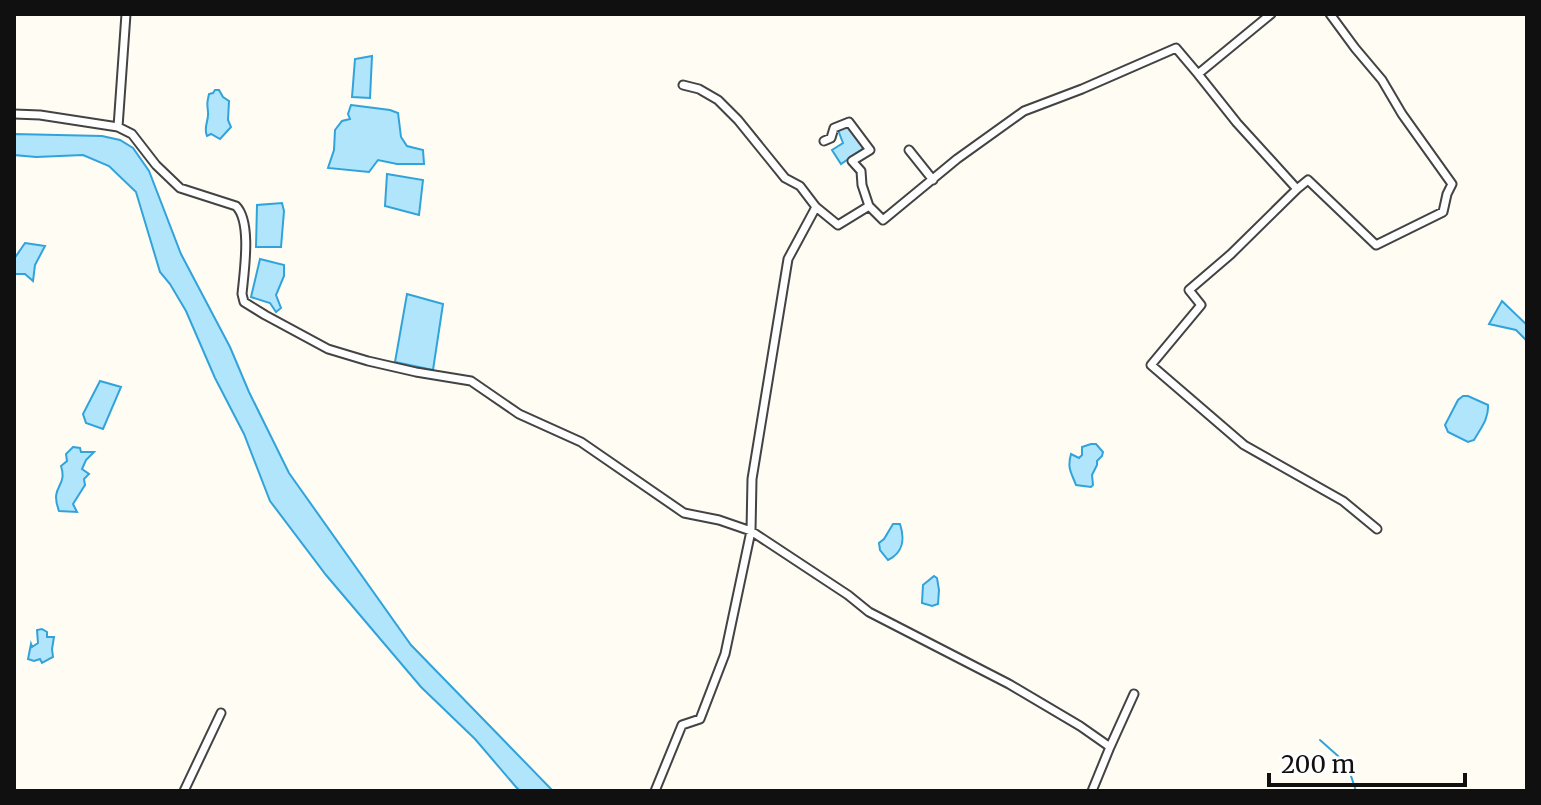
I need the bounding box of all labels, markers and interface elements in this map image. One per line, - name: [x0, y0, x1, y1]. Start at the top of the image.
- scale bar: [1269, 737, 1465, 787]
- text: 200 m: [1281, 749, 1356, 780]

